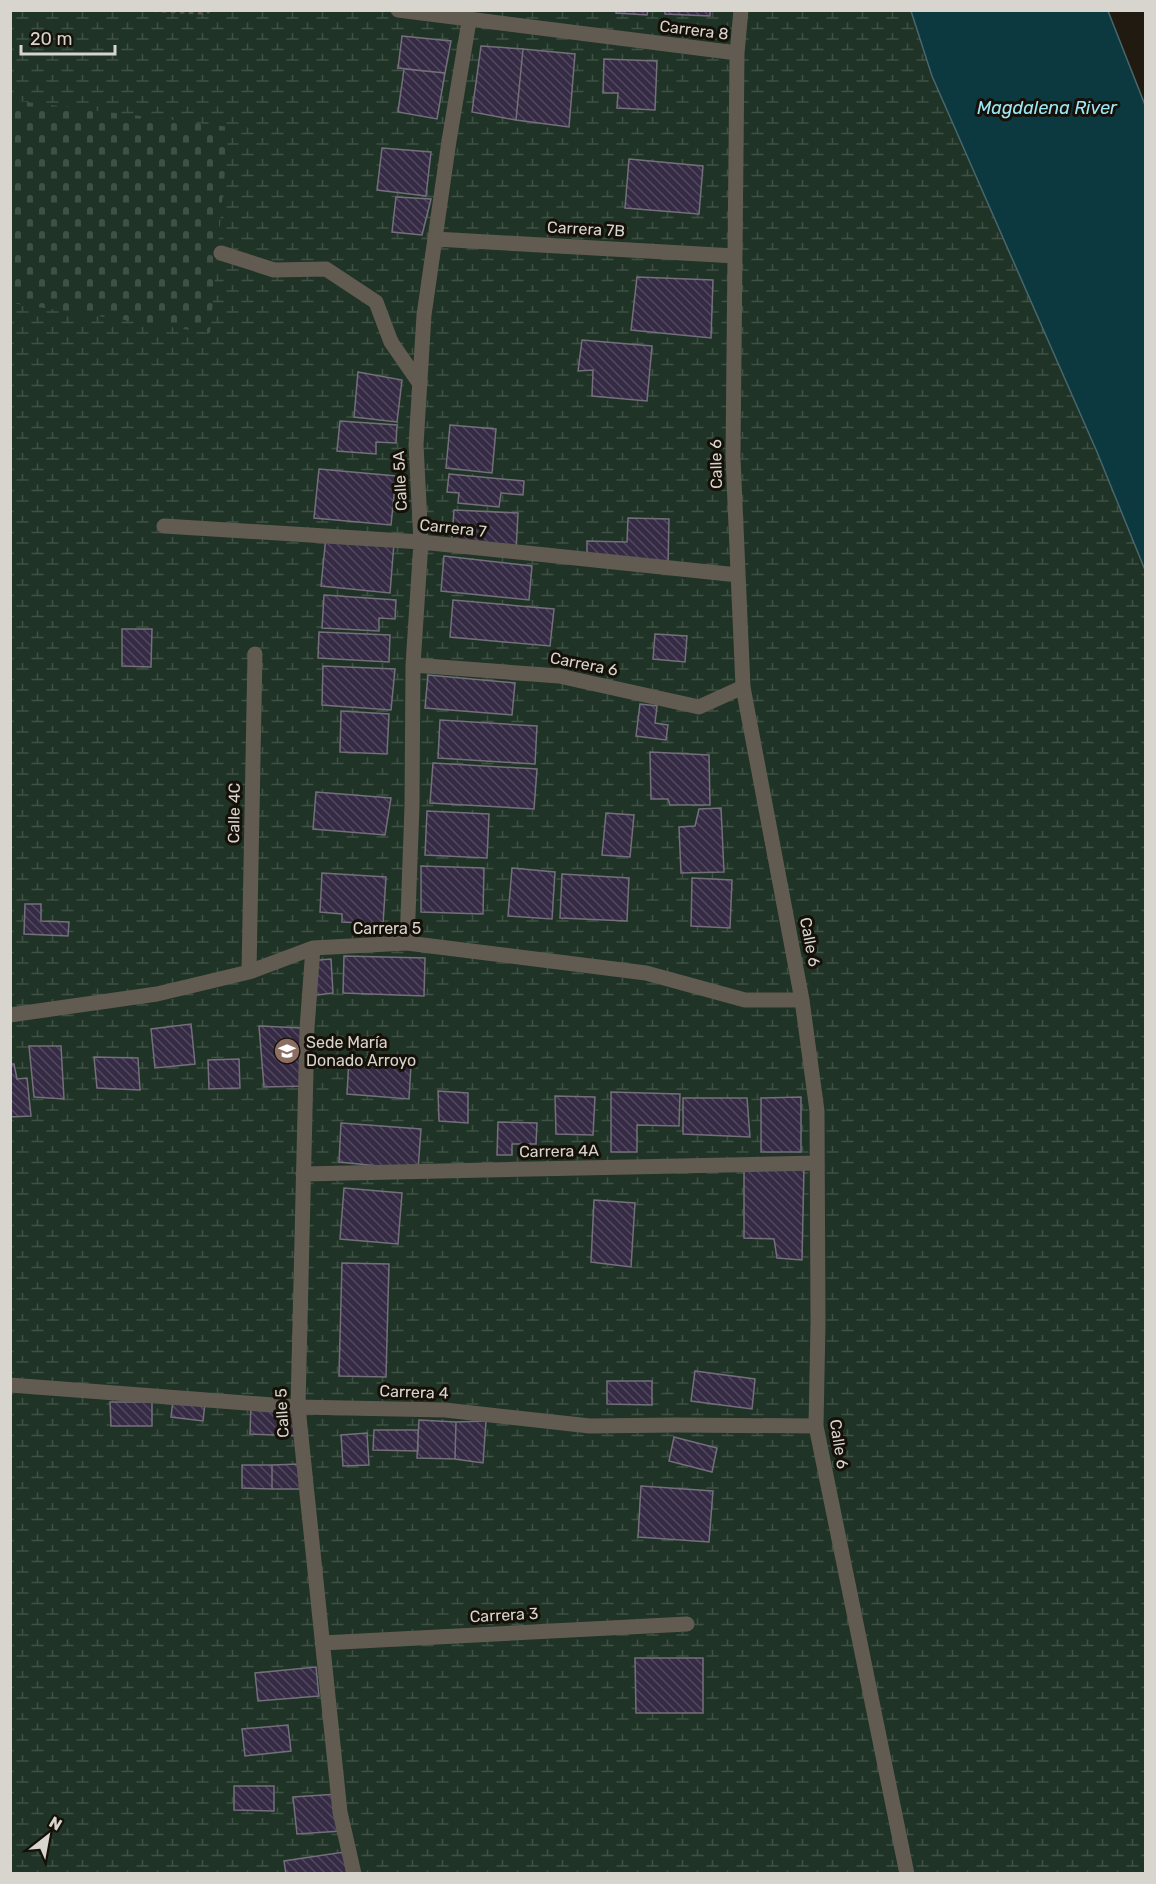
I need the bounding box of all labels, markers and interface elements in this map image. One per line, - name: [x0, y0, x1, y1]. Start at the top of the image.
- street label: Carrera 8: [658, 16, 730, 44]
- scale bar: [21, 18, 116, 56]
- text: 20 m: [30, 28, 72, 50]
- water label: Magdalena River: [977, 97, 1118, 119]
- street label: Carrera 7B: [547, 217, 625, 241]
- street label: Calle 6: [706, 439, 726, 489]
- street label: Calle 5A: [389, 450, 411, 512]
- street label: Carrera 7: [419, 515, 487, 541]
- street label: Carrera 6: [548, 648, 620, 680]
- street label: Calle 4C: [224, 782, 244, 844]
- street label: Calle 6: [796, 916, 824, 969]
- street label: Carrera 5: [353, 919, 421, 938]
- place label: Sede María Donado Arroyo: [306, 1033, 416, 1070]
- school or university icon: Sede María Donado Arroyo: [272, 1036, 302, 1066]
- street label: Carrera 4A: [519, 1141, 599, 1161]
- street label: Carrera 4: [379, 1381, 449, 1403]
- street label: Calle 5: [271, 1388, 293, 1438]
- street label: Calle 6: [826, 1418, 852, 1470]
- street label: Carrera 3: [469, 1604, 539, 1626]
- north arrow: [18, 1806, 78, 1866]
- text: N: [46, 1812, 65, 1835]

